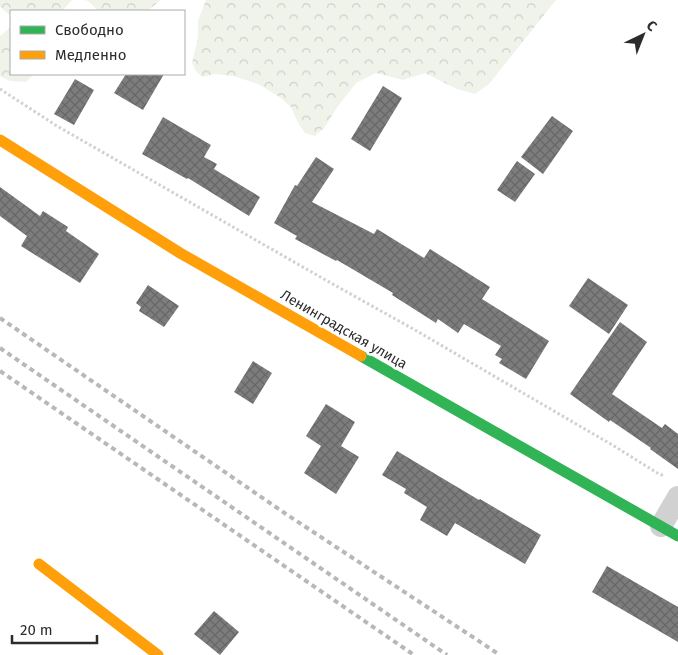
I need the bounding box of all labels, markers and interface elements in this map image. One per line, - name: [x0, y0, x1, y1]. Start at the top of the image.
- legend: [10, 10, 185, 75]
- north arrow: [618, 10, 668, 60]
- text: С: [643, 17, 660, 35]
- text: Свободно: [55, 21, 124, 39]
- text: Медленно: [55, 46, 127, 64]
- street label: Ленинградская улица: [277, 286, 410, 373]
- scale bar: [12, 612, 98, 644]
- text: 20 m: [20, 621, 53, 639]

